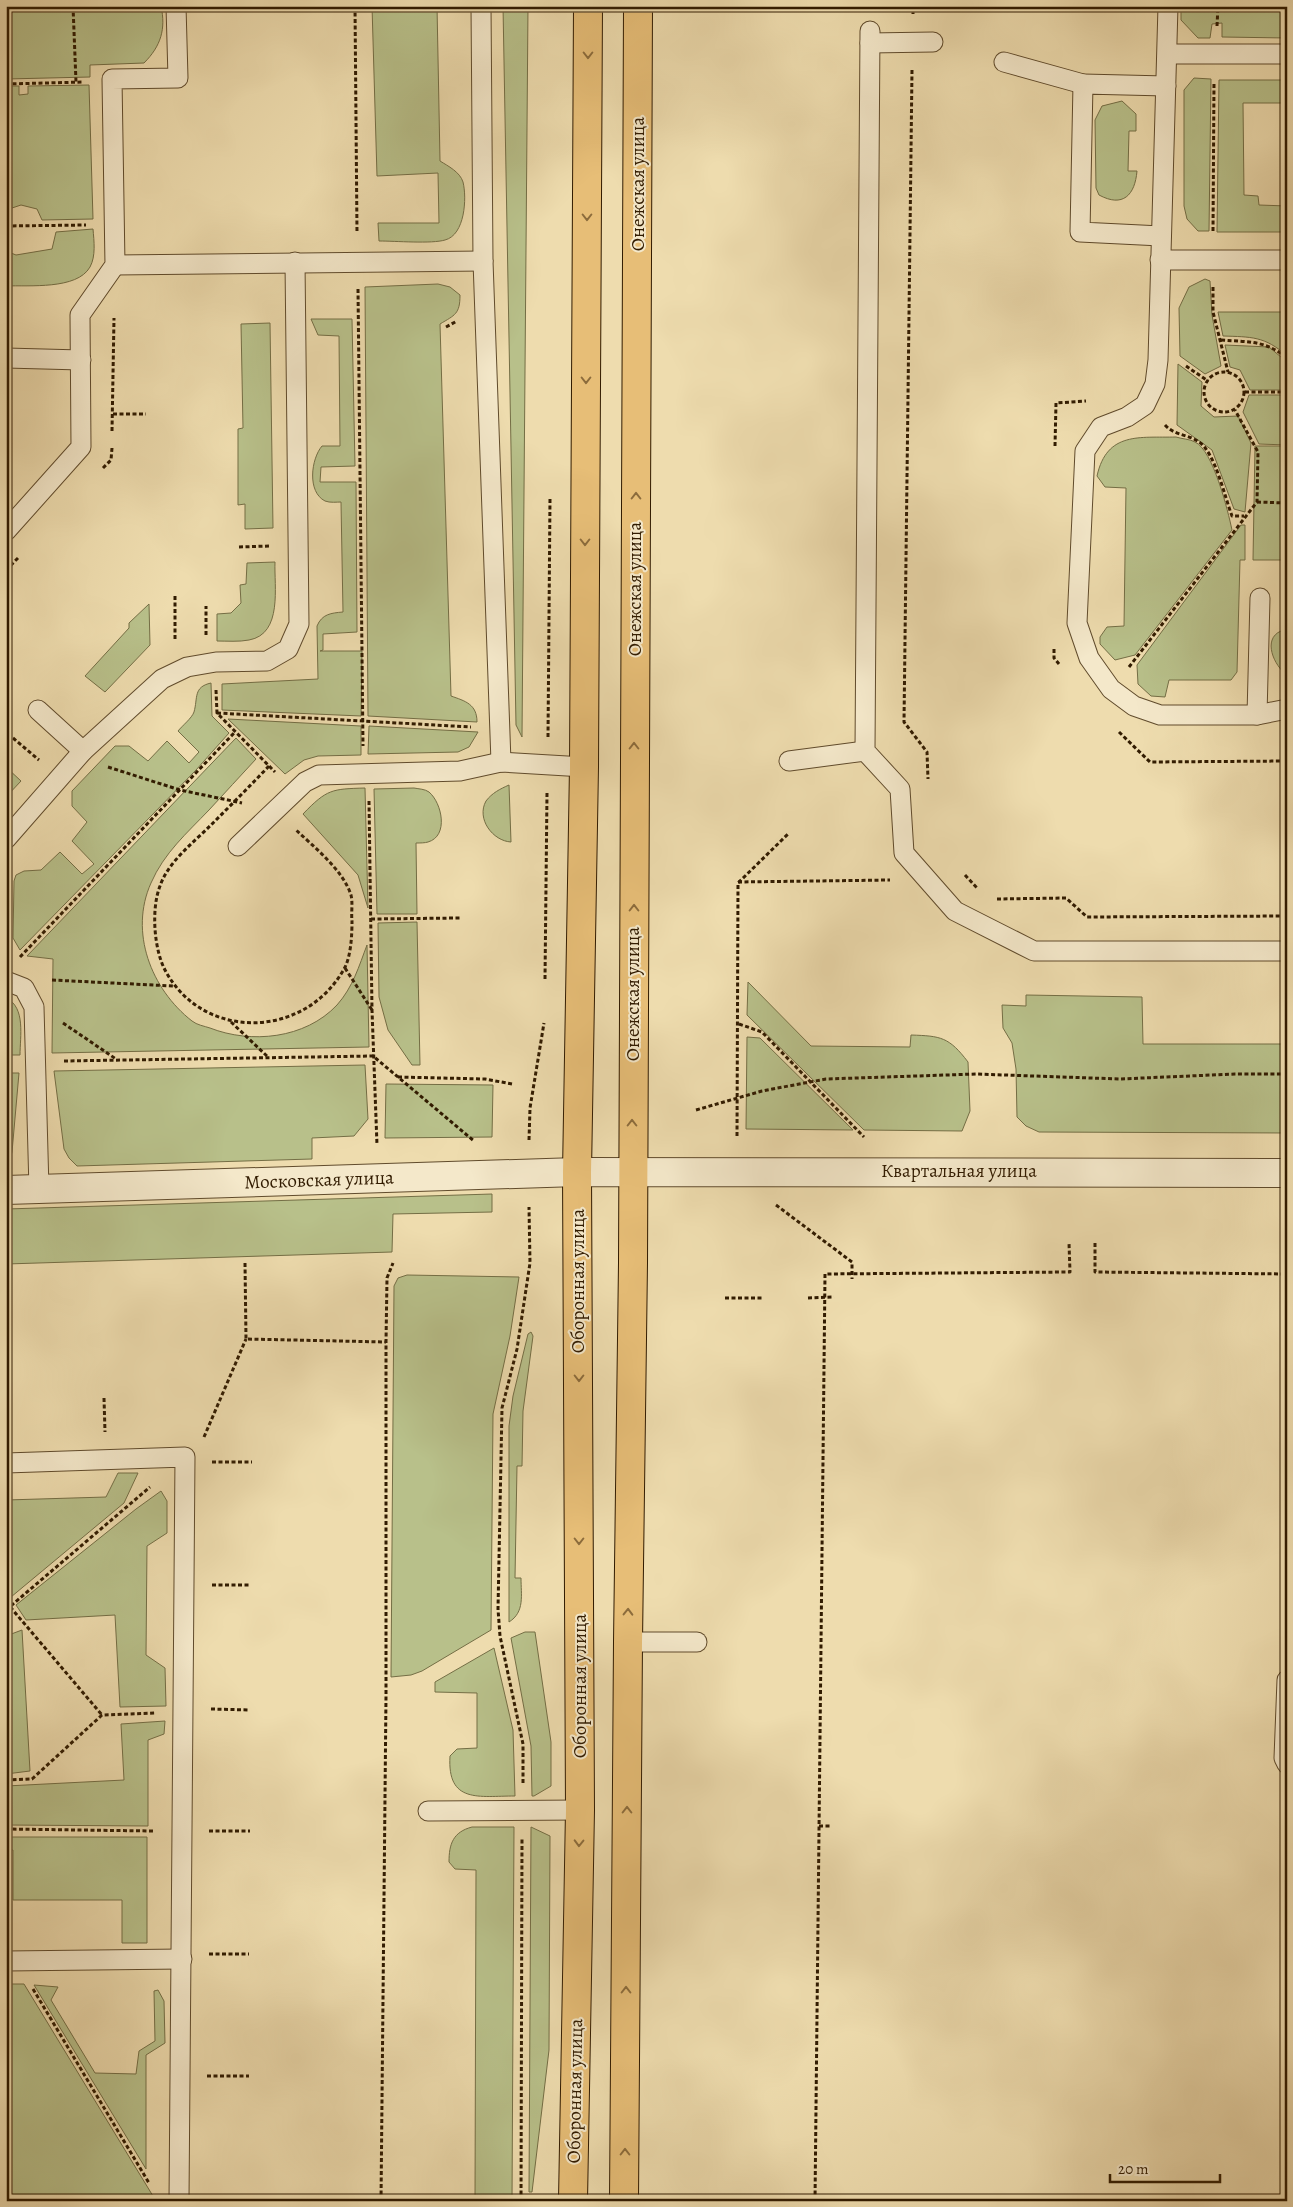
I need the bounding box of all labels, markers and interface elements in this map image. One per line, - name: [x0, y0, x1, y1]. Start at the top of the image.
- one-way arrow: [583, 52, 593, 59]
- street label: Онежская улица: [625, 117, 651, 251]
- one-way arrow: [582, 214, 592, 222]
- one-way arrow: [581, 376, 591, 384]
- one-way arrow: [631, 492, 641, 500]
- street label: Онежская улица: [622, 522, 648, 656]
- one-way arrow: [580, 539, 590, 547]
- one-way arrow: [629, 742, 639, 750]
- one-way arrow: [628, 904, 639, 912]
- street label: Онежская улица: [620, 927, 646, 1061]
- one-way arrow: [627, 1119, 637, 1127]
- street label: Квартальная улица: [881, 1158, 1037, 1184]
- street label: Московская улица: [244, 1164, 394, 1196]
- street label: Оборонная улица: [565, 1208, 591, 1353]
- one-way arrow: [574, 1374, 584, 1382]
- one-way arrow: [574, 1537, 584, 1545]
- one-way arrow: [623, 1608, 633, 1616]
- street label: Оборонная улица: [567, 1613, 593, 1758]
- one-way arrow: [622, 1805, 632, 1813]
- one-way arrow: [574, 1840, 584, 1847]
- one-way arrow: [621, 1985, 631, 1993]
- street label: Оборонная улица: [561, 2018, 589, 2164]
- one-way arrow: [620, 2148, 630, 2156]
- scale bar: [1110, 2152, 1220, 2184]
- text: 20 m: [1118, 2159, 1149, 2179]

